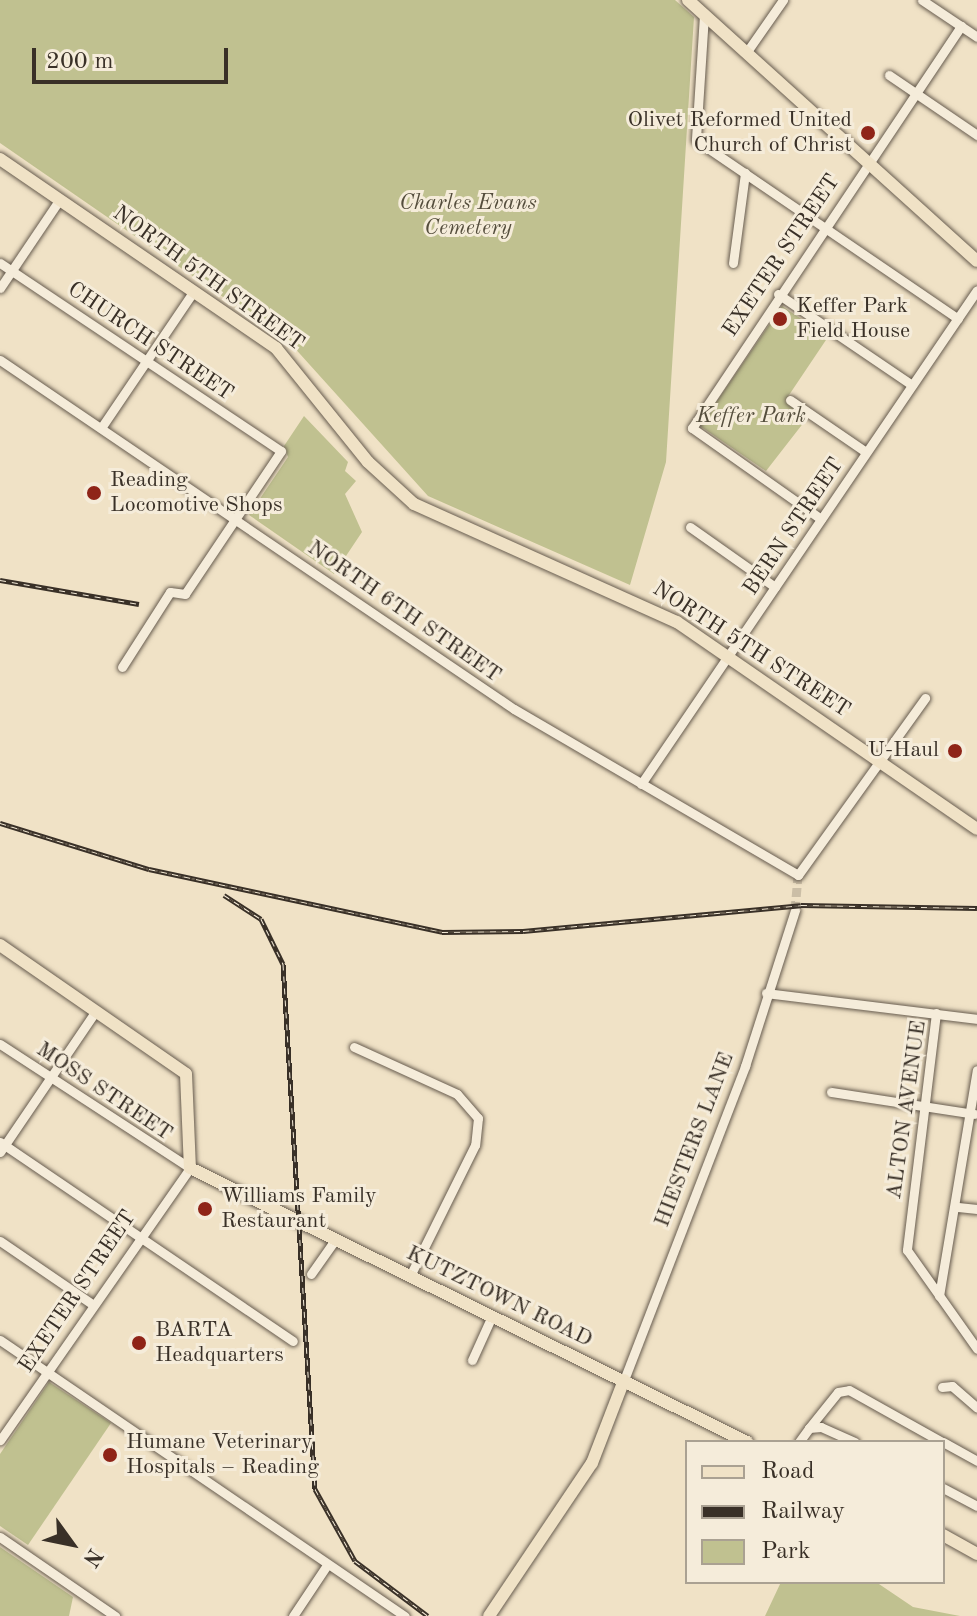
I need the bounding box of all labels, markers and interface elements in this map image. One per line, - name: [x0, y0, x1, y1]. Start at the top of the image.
- scale bar: [36, 32, 232, 82]
- text: 200 m: [46, 50, 114, 74]
- place label: Olivet Reformed United Church of Christ: [628, 107, 852, 158]
- marker: Olivet Reformed United Church of Christ: [859, 124, 877, 142]
- street label: EXETER STREET: [718, 170, 846, 342]
- park label: Charles Evans Cemetery: [399, 190, 537, 242]
- street label: NORTH 5TH STREET: [107, 201, 309, 357]
- street label: CHURCH STREET: [62, 277, 238, 407]
- place label: Keffer Park Field House: [796, 293, 910, 344]
- marker: Keffer Park Field House: [771, 310, 789, 328]
- park label: Keffer Park: [696, 404, 806, 430]
- street label: BERN STREET: [738, 453, 850, 601]
- place label: Reading Locomotive Shops: [110, 467, 283, 518]
- marker: Reading Locomotive Shops: [85, 484, 103, 502]
- street label: NORTH 6TH STREET: [302, 535, 506, 689]
- street label: NORTH 5TH STREET: [647, 576, 855, 724]
- place label: U-Haul: [868, 738, 939, 764]
- marker: U-Haul: [946, 742, 964, 760]
- street label: ALTON AVENUE: [881, 1019, 933, 1201]
- street label: MOSS STREET: [31, 1037, 177, 1147]
- street label: HIESTERS LANE: [650, 1049, 740, 1231]
- place label: Williams Family Restaurant: [221, 1183, 377, 1234]
- marker: Williams Family Restaurant: [196, 1200, 214, 1218]
- street label: EXETER STREET: [14, 1206, 142, 1378]
- street label: KUTZTOWN ROAD: [402, 1241, 596, 1353]
- place label: BARTA Headquarters: [155, 1317, 284, 1368]
- marker: BARTA Headquarters: [130, 1334, 148, 1352]
- place label: Humane Veterinary Hospitals – Reading: [126, 1429, 319, 1480]
- legend: [685, 1440, 945, 1584]
- marker: Humane Veterinary Hospitals – Reading: [101, 1446, 119, 1464]
- text: Road: [761, 1460, 814, 1484]
- text: Railway: [761, 1500, 845, 1524]
- north arrow: [32, 1504, 112, 1584]
- text: Park: [761, 1540, 810, 1564]
- text: N: [78, 1544, 106, 1570]

